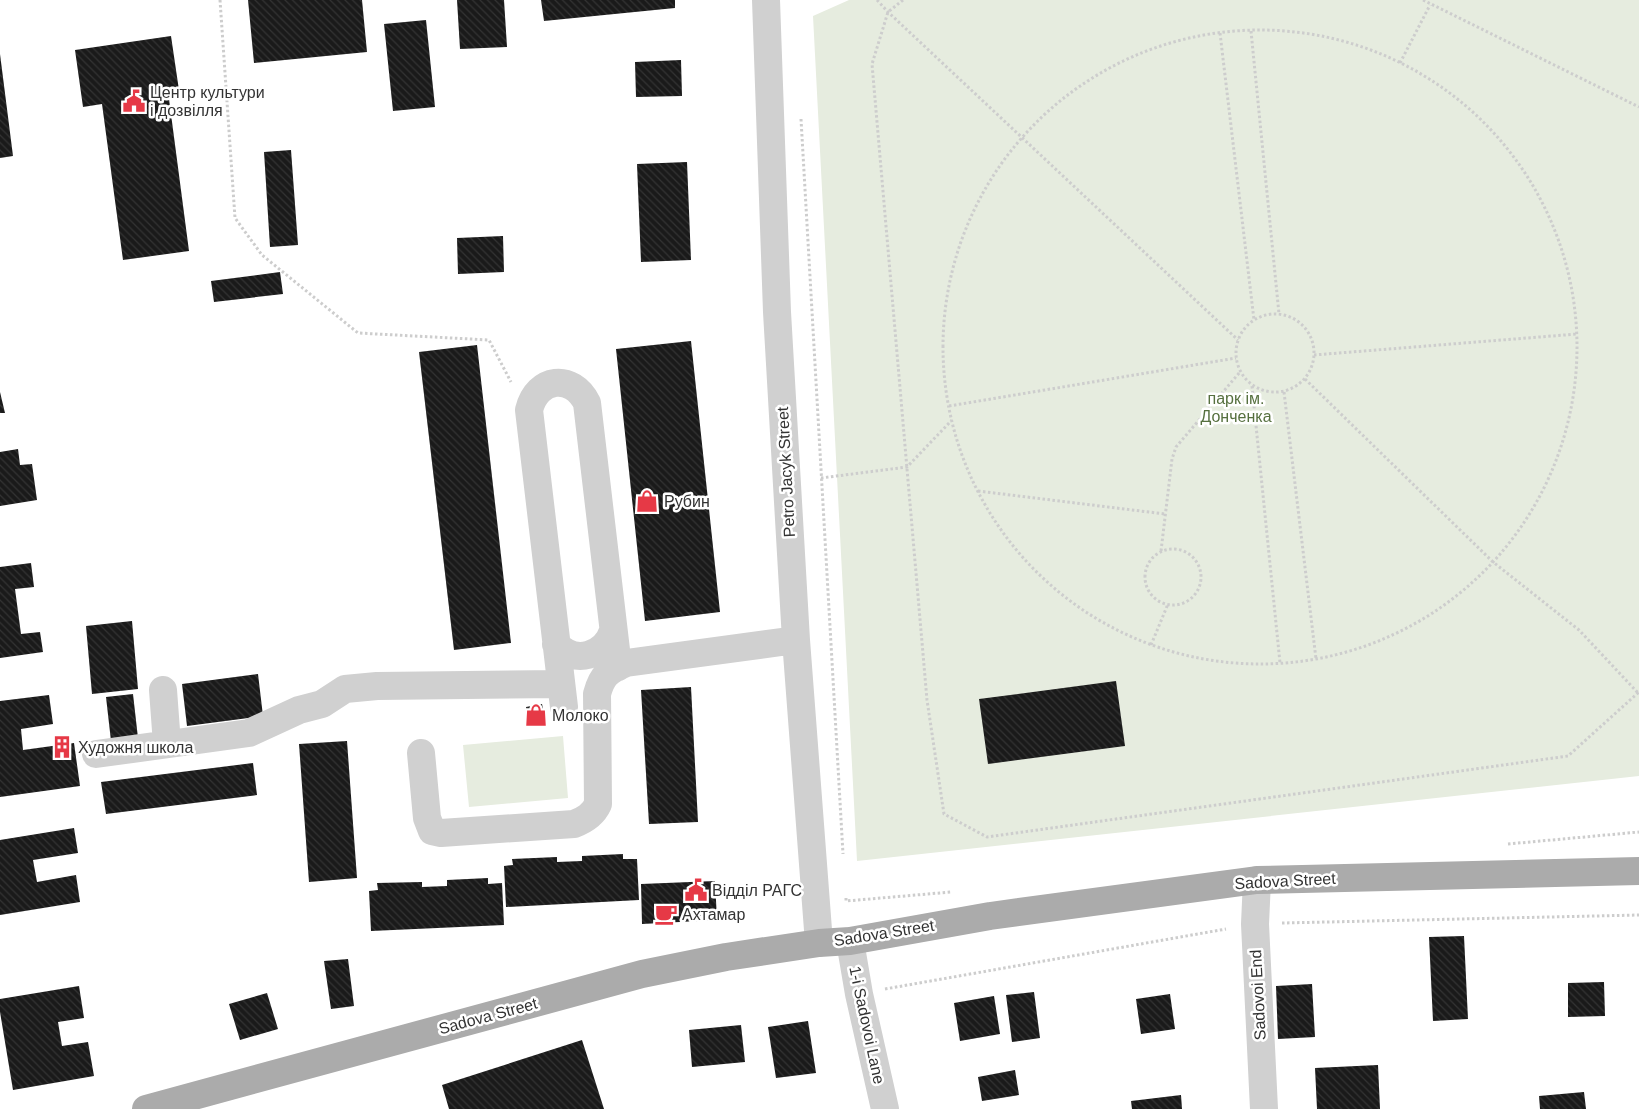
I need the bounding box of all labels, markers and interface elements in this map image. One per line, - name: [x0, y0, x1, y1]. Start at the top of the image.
- place label: Центр культури і дозвілля: [150, 84, 265, 119]
- public building icon: Центр культури і дозвілля: [121, 88, 147, 114]
- park label: парк ім. Донченка: [1200, 390, 1272, 425]
- street label: Petro Jacyk Street: [774, 406, 798, 538]
- shop icon: Рубин: [634, 488, 660, 514]
- place label: Рубин: [664, 493, 710, 510]
- shop icon: Молоко: [523, 702, 549, 728]
- place label: Молоко: [552, 707, 609, 724]
- building icon: Художня школа: [49, 734, 75, 760]
- place label: Художня школа: [78, 739, 193, 756]
- street label: Sadova Street: [1234, 870, 1337, 892]
- public building icon: Відділ РАГС: [683, 877, 709, 903]
- place label: Відділ РАГС: [712, 882, 802, 899]
- cafe icon: Ахтамар: [653, 901, 679, 927]
- place label: Ахтамар: [682, 906, 745, 923]
- street label: Sadova Street: [833, 917, 936, 949]
- street label: Sadovoi End: [1247, 949, 1269, 1041]
- street label: 1-i Sadovoi Lane: [846, 964, 888, 1086]
- street label: Sadova Street: [437, 995, 540, 1037]

